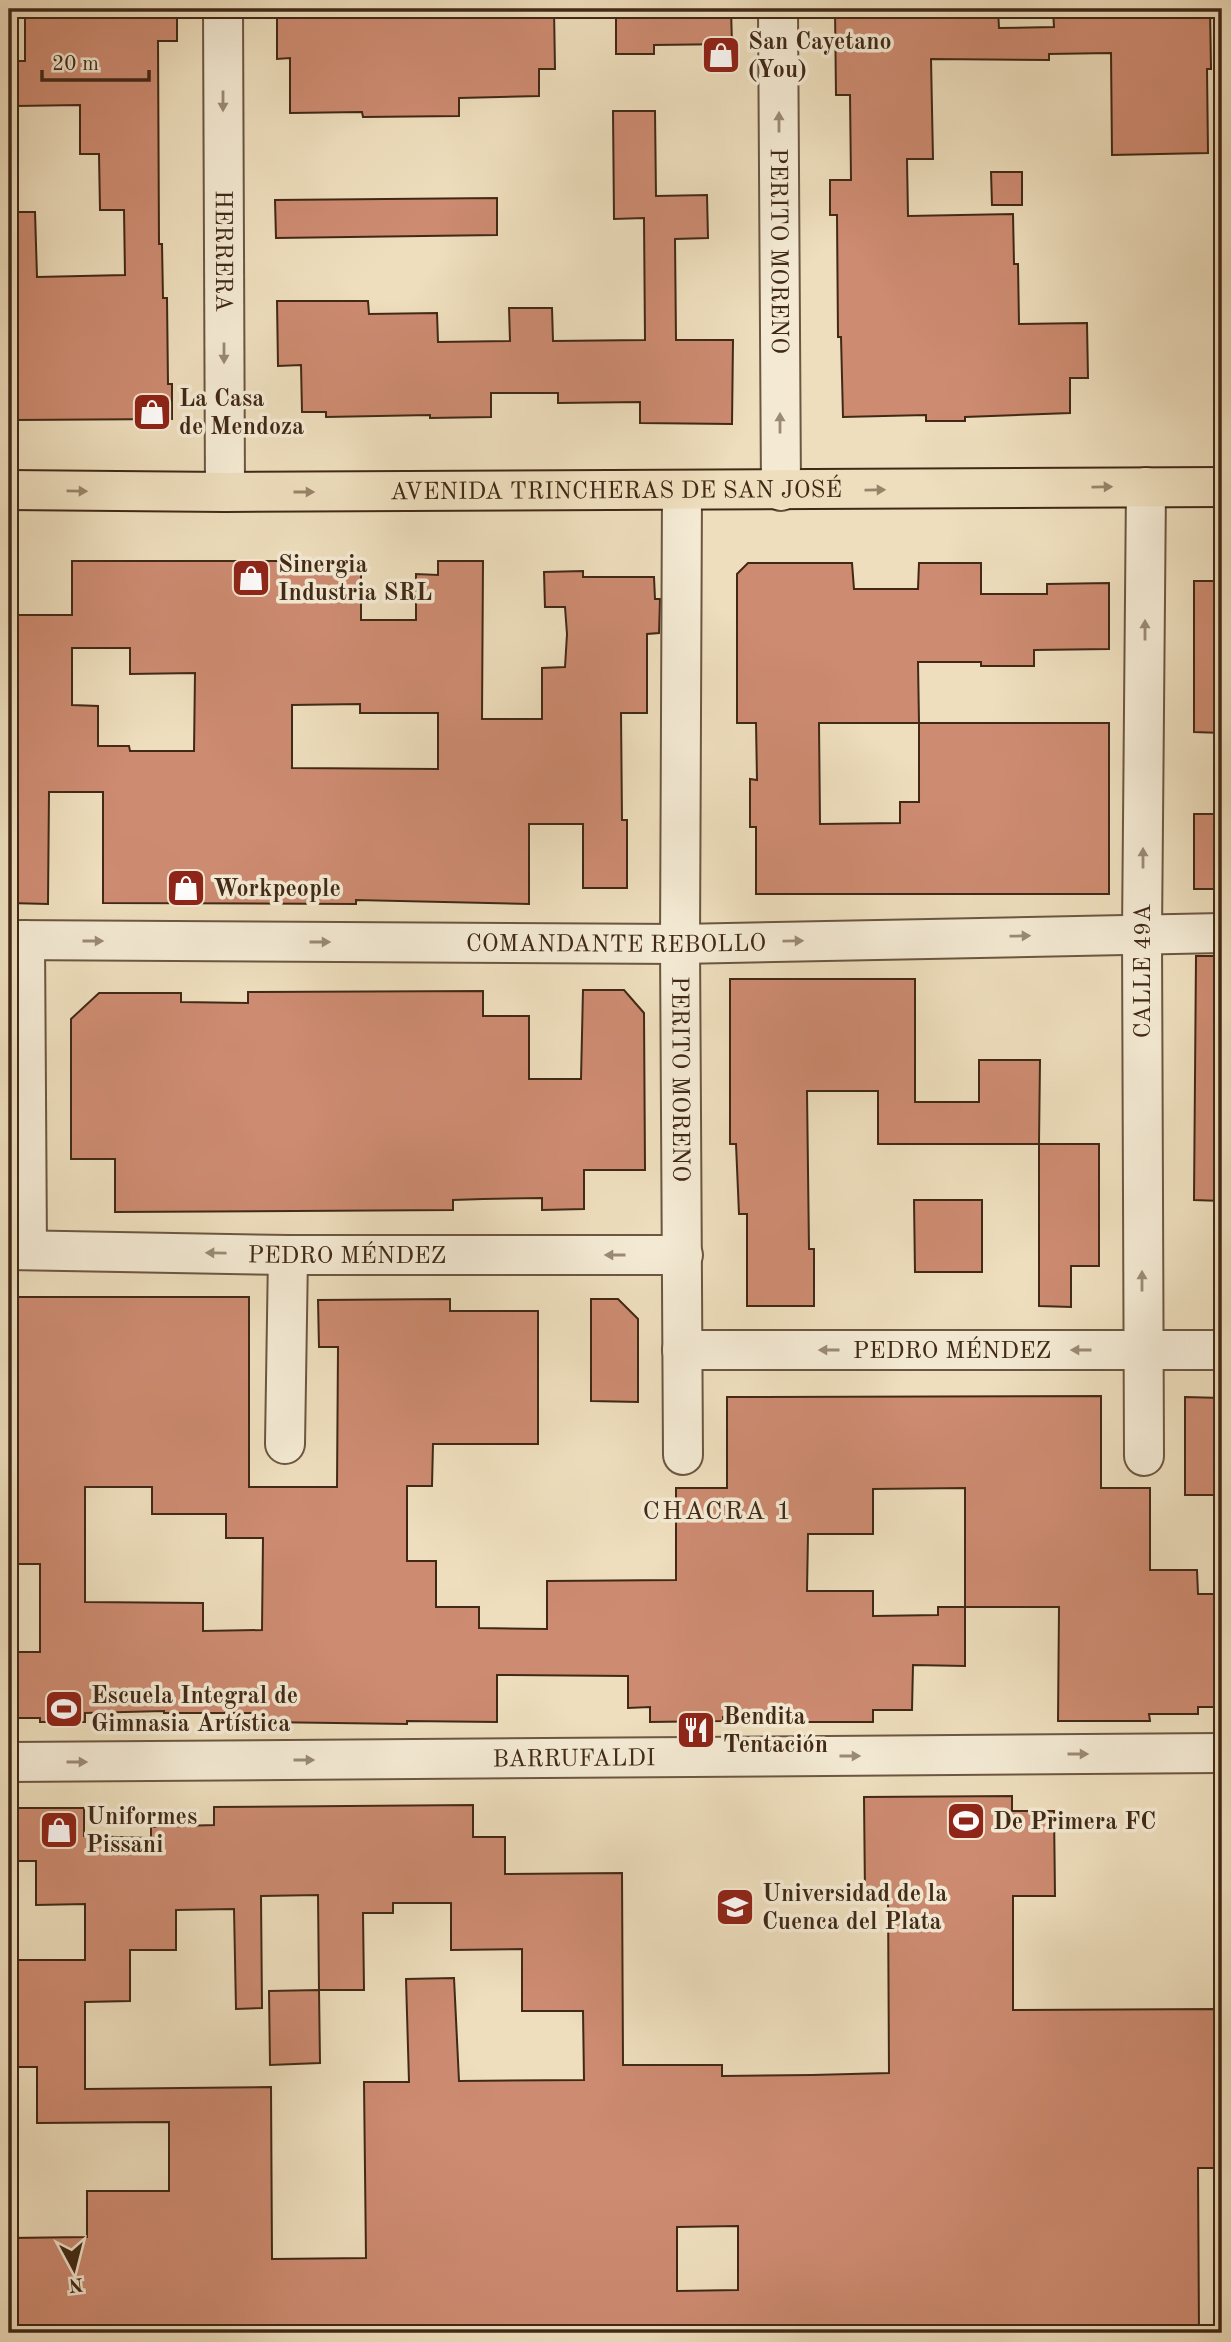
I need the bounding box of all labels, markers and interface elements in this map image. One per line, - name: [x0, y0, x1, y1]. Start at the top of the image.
- place label: San Cayetano (You): [748, 31, 892, 83]
- shop icon: San Cayetano (You): [700, 34, 742, 76]
- scale bar: [42, 38, 149, 82]
- text: 20 m: [52, 54, 99, 75]
- one-way arrow: [217, 91, 229, 113]
- one-way arrow: [773, 110, 785, 132]
- street label: PERITO MORENO: [765, 148, 790, 354]
- street label: HERRERA: [210, 190, 234, 312]
- one-way arrow: [218, 343, 230, 365]
- place label: La Casa de Mendoza: [179, 388, 304, 440]
- shop icon: La Casa de Mendoza: [131, 391, 173, 433]
- one-way arrow: [774, 411, 786, 433]
- street label: AVENIDA TRINCHERAS DE SAN JOSÉ: [390, 475, 842, 505]
- one-way arrow: [1092, 481, 1114, 493]
- one-way arrow: [864, 484, 886, 496]
- one-way arrow: [66, 485, 88, 496]
- one-way arrow: [294, 486, 316, 498]
- place label: Sinergia Industria SRL: [278, 554, 432, 606]
- shop icon: Sinergia Industria SRL: [230, 557, 272, 599]
- one-way arrow: [1139, 619, 1150, 641]
- one-way arrow: [1137, 847, 1149, 869]
- shop icon: Workpeople: [165, 867, 207, 909]
- place label: Workpeople: [213, 878, 341, 902]
- street label: CALLE 49A: [1132, 904, 1156, 1038]
- one-way arrow: [1010, 931, 1032, 942]
- street label: COMANDANTE REBOLLO: [466, 932, 766, 958]
- one-way arrow: [82, 935, 104, 947]
- one-way arrow: [310, 936, 332, 948]
- one-way arrow: [782, 936, 804, 947]
- street label: PERITO MORENO: [666, 976, 691, 1182]
- street label: PEDRO MÉNDEZ: [247, 1241, 446, 1269]
- one-way arrow: [205, 1248, 227, 1259]
- one-way arrow: [604, 1249, 626, 1261]
- one-way arrow: [1136, 1270, 1148, 1292]
- street label: PEDRO MÉNDEZ: [853, 1336, 1051, 1364]
- one-way arrow: [817, 1344, 839, 1356]
- one-way arrow: [1069, 1344, 1091, 1356]
- district label: CHACRA 1: [643, 1499, 793, 1525]
- place label: Escuela Integral de Gimnasia Artística: [91, 1685, 298, 1737]
- sports icon: Escuela Integral de Gimnasia Artística: [43, 1688, 85, 1730]
- place label: Bendita Tentación: [723, 1706, 828, 1758]
- restaurant icon: Bendita Tentación: [675, 1709, 717, 1751]
- street label: BARRUFALDI: [492, 1747, 656, 1772]
- one-way arrow: [1067, 1748, 1089, 1760]
- one-way arrow: [840, 1750, 862, 1762]
- one-way arrow: [294, 1754, 316, 1766]
- one-way arrow: [66, 1756, 88, 1768]
- sports icon: De Primera FC: [945, 1800, 987, 1842]
- place label: Uniformes Pissani: [86, 1806, 197, 1858]
- shop icon: Uniformes Pissani: [38, 1809, 80, 1851]
- place label: De Primera FC: [993, 1811, 1156, 1835]
- place label: Universidad de la Cuenca del Plata: [762, 1883, 947, 1935]
- school or university icon: Universidad de la Cuenca del Plata: [714, 1886, 756, 1928]
- north arrow: [38, 2234, 108, 2304]
- text: N: [67, 2273, 84, 2294]

